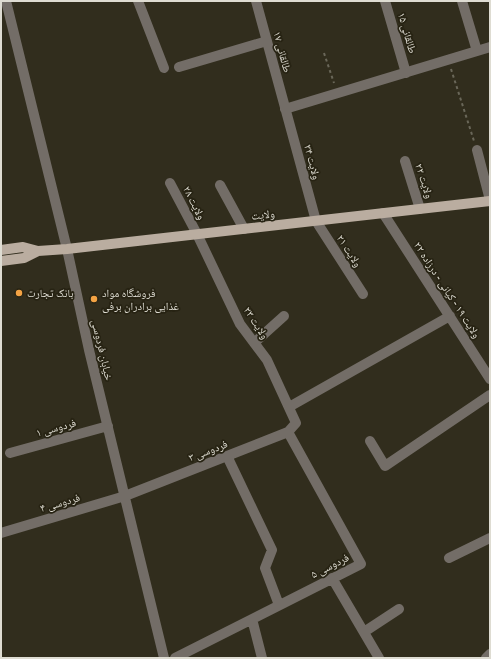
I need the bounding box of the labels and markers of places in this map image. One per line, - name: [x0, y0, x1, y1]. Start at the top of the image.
- place label: بانک تجارت: [27, 287, 73, 300]
- place label: فروشگاه مواد غذایی برادران برفی: [102, 287, 180, 313]
- marker: بانک تجارت: [14, 288, 24, 298]
- marker: فروشگاه مواد غذایی برادران برفی: [89, 294, 99, 304]

